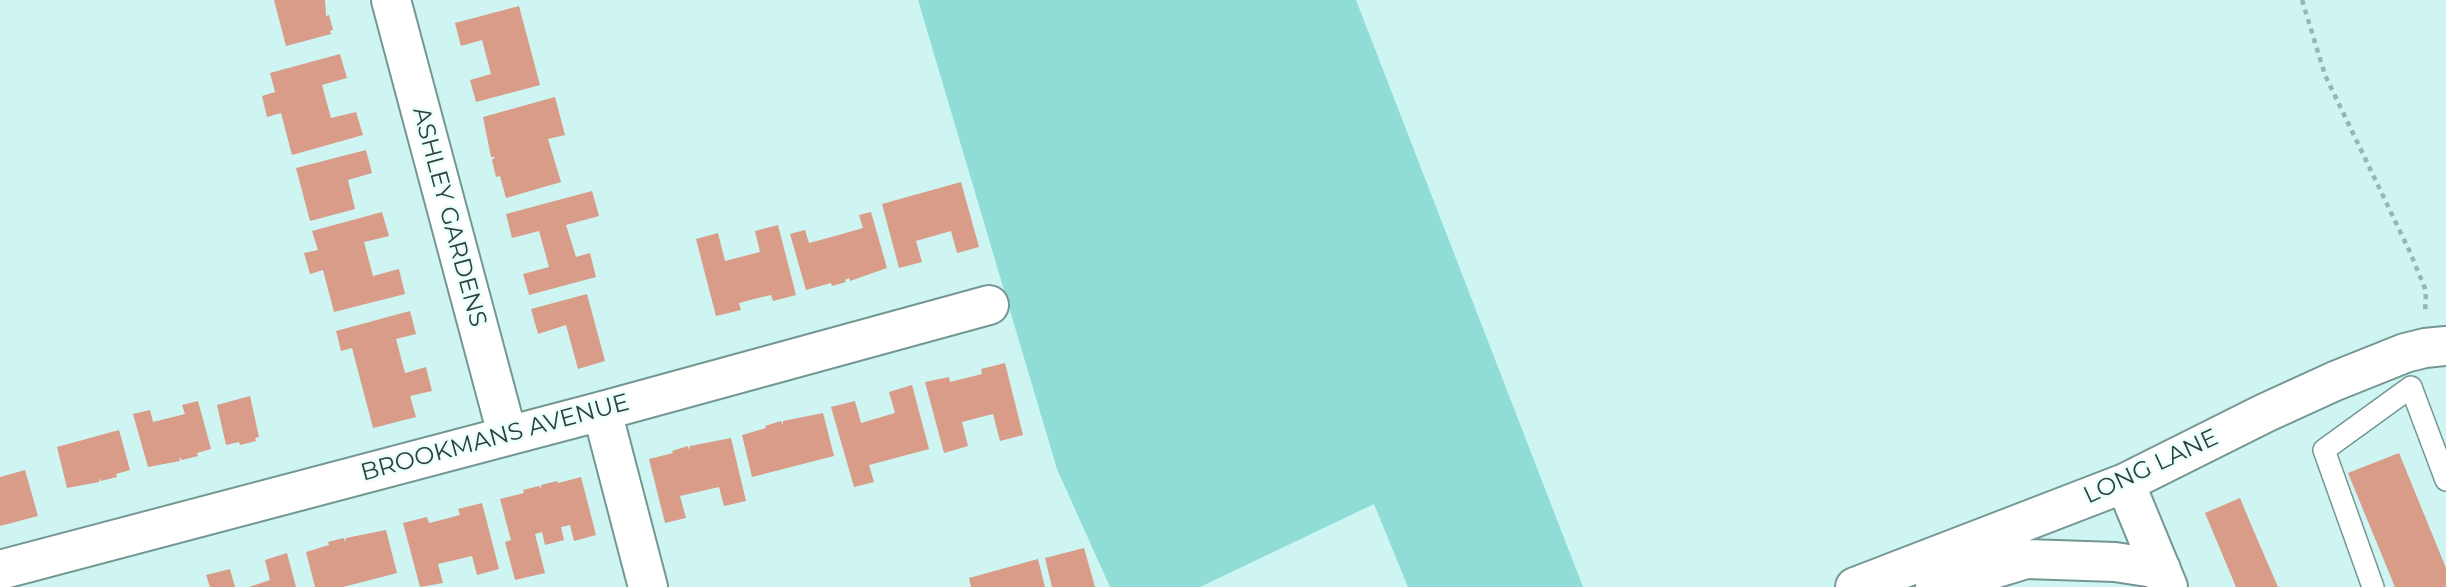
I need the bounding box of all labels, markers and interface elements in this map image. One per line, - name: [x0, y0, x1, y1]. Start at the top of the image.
- street label: ASHLEY GARDENS: [406, 104, 492, 330]
- street label: BROOKMANS AVENUE: [358, 388, 632, 488]
- street label: LONG LANE: [2079, 423, 2223, 511]

